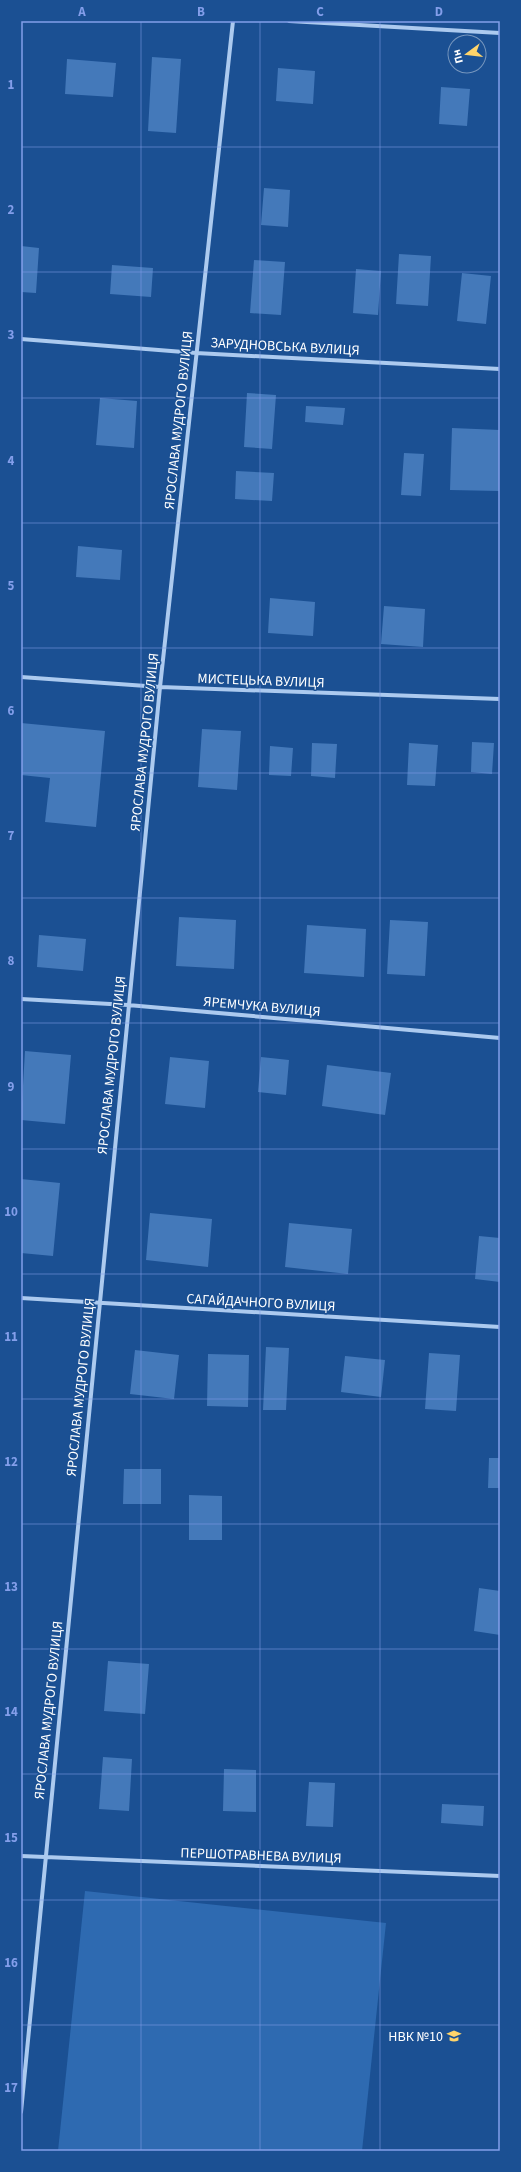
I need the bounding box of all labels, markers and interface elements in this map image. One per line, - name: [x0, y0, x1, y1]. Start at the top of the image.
- text: A: [77, 3, 86, 21]
- text: B: [197, 3, 205, 21]
- text: C: [316, 3, 324, 21]
- text: D: [435, 3, 443, 21]
- north arrow: [447, 34, 487, 74]
- text: Пн: [449, 48, 467, 65]
- text: 1: [8, 76, 15, 94]
- text: 2: [8, 201, 15, 219]
- text: 3: [8, 326, 15, 344]
- street label: ЯРОСЛАВА МУДРОГО ВУЛИЦЯ: [160, 330, 198, 510]
- street label: ЗАРУДНОВСЬКА ВУЛИЦЯ: [210, 333, 360, 361]
- text: 4: [8, 452, 15, 470]
- text: 5: [8, 577, 15, 595]
- street label: ЯРОСЛАВА МУДРОГО ВУЛИЦЯ: [126, 652, 164, 832]
- street label: МИСТЕЦЬКА ВУЛИЦЯ: [197, 669, 325, 693]
- text: 6: [8, 702, 15, 720]
- text: 7: [8, 827, 15, 845]
- text: 8: [8, 952, 15, 970]
- street label: ЯРОСЛАВА МУДРОГО ВУЛИЦЯ: [93, 975, 131, 1155]
- street label: ЯРЕМЧУКА ВУЛИЦЯ: [203, 992, 321, 1022]
- text: 9: [8, 1078, 15, 1096]
- text: 10: [4, 1203, 18, 1221]
- street label: САГАЙДАЧНОГО ВУЛИЦЯ: [186, 1289, 336, 1317]
- street label: ЯРОСЛАВА МУДРОГО ВУЛИЦЯ: [62, 1297, 100, 1477]
- text: 11: [4, 1328, 18, 1346]
- text: 12: [4, 1453, 18, 1471]
- text: 13: [4, 1578, 18, 1596]
- street label: ЯРОСЛАВА МУДРОГО ВУЛИЦЯ: [30, 1620, 68, 1800]
- text: 14: [4, 1703, 18, 1721]
- text: 15: [4, 1829, 18, 1847]
- street label: ПЕРШОТРАВНЕВА ВУЛИЦЯ: [180, 1843, 342, 1869]
- text: 16: [4, 1954, 18, 1972]
- place label: НВК №10: [388, 2027, 443, 2047]
- school or university icon: НВК №10: [446, 2028, 462, 2044]
- text: 17: [4, 2079, 18, 2097]

